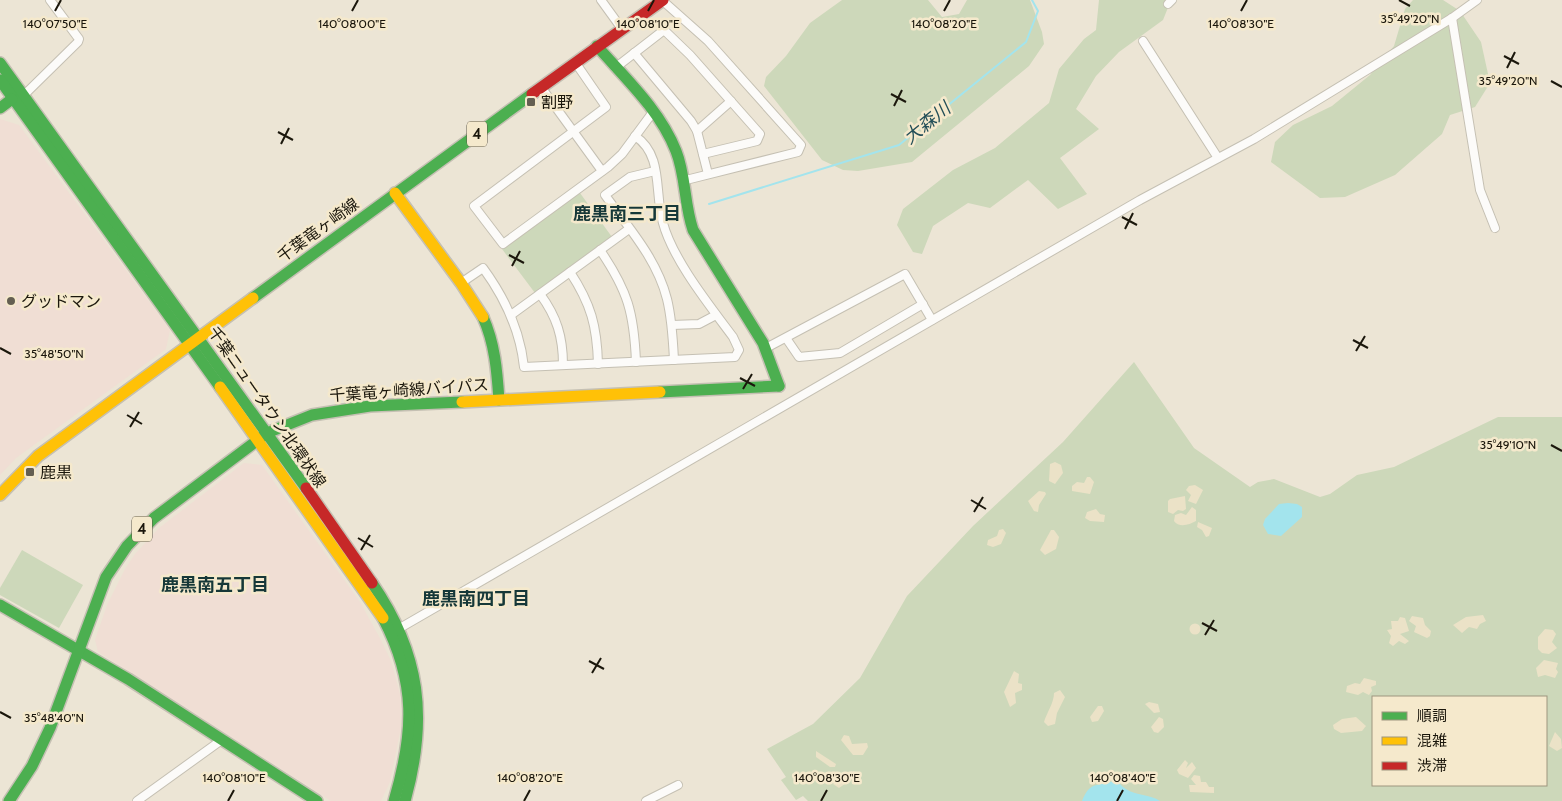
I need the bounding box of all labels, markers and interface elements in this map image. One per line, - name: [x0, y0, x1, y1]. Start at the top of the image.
- text: 35°49'20"N: [1381, 11, 1439, 26]
- text: 140°07'50"E: [23, 16, 88, 31]
- text: 140°08'00"E: [318, 16, 386, 31]
- text: 140°08'10"E: [616, 16, 680, 31]
- text: 140°08'20"E: [911, 16, 977, 31]
- text: 140°08'30"E: [1208, 16, 1274, 31]
- text: 35°49'20"N: [1479, 73, 1537, 88]
- place label: 割野: [541, 93, 573, 112]
- marker: 割野: [525, 96, 537, 108]
- water label: 大森川: [899, 96, 956, 149]
- road number: 4: [467, 122, 487, 146]
- street label: 千葉竜ヶ崎線: [274, 194, 362, 266]
- district label: 鹿黒南三丁目: [573, 203, 681, 225]
- place label: グッドマン: [21, 292, 101, 311]
- marker: グッドマン: [5, 295, 17, 307]
- street label: 千葉ニュータウン北環状線: [204, 323, 330, 491]
- text: 35°48'50"N: [24, 346, 84, 361]
- street label: 千葉竜ヶ崎線バイパス: [329, 375, 489, 405]
- text: 35°49'10"N: [1480, 437, 1536, 452]
- place label: 鹿黒: [40, 463, 72, 482]
- marker: 鹿黒: [24, 466, 36, 478]
- road number: 4: [132, 516, 152, 542]
- district label: 鹿黒南五丁目: [161, 574, 269, 596]
- district label: 鹿黒南四丁目: [422, 588, 530, 610]
- legend: [1372, 696, 1547, 786]
- text: 順調: [1417, 707, 1447, 725]
- text: 35°48'40"N: [24, 710, 84, 725]
- text: 混雑: [1417, 732, 1447, 750]
- text: 渋滞: [1417, 757, 1447, 775]
- text: 140°08'10"E: [202, 770, 266, 785]
- text: 140°08'20"E: [497, 770, 563, 785]
- text: 140°08'30"E: [794, 770, 860, 785]
- text: 140°08'40"E: [1090, 770, 1156, 785]

